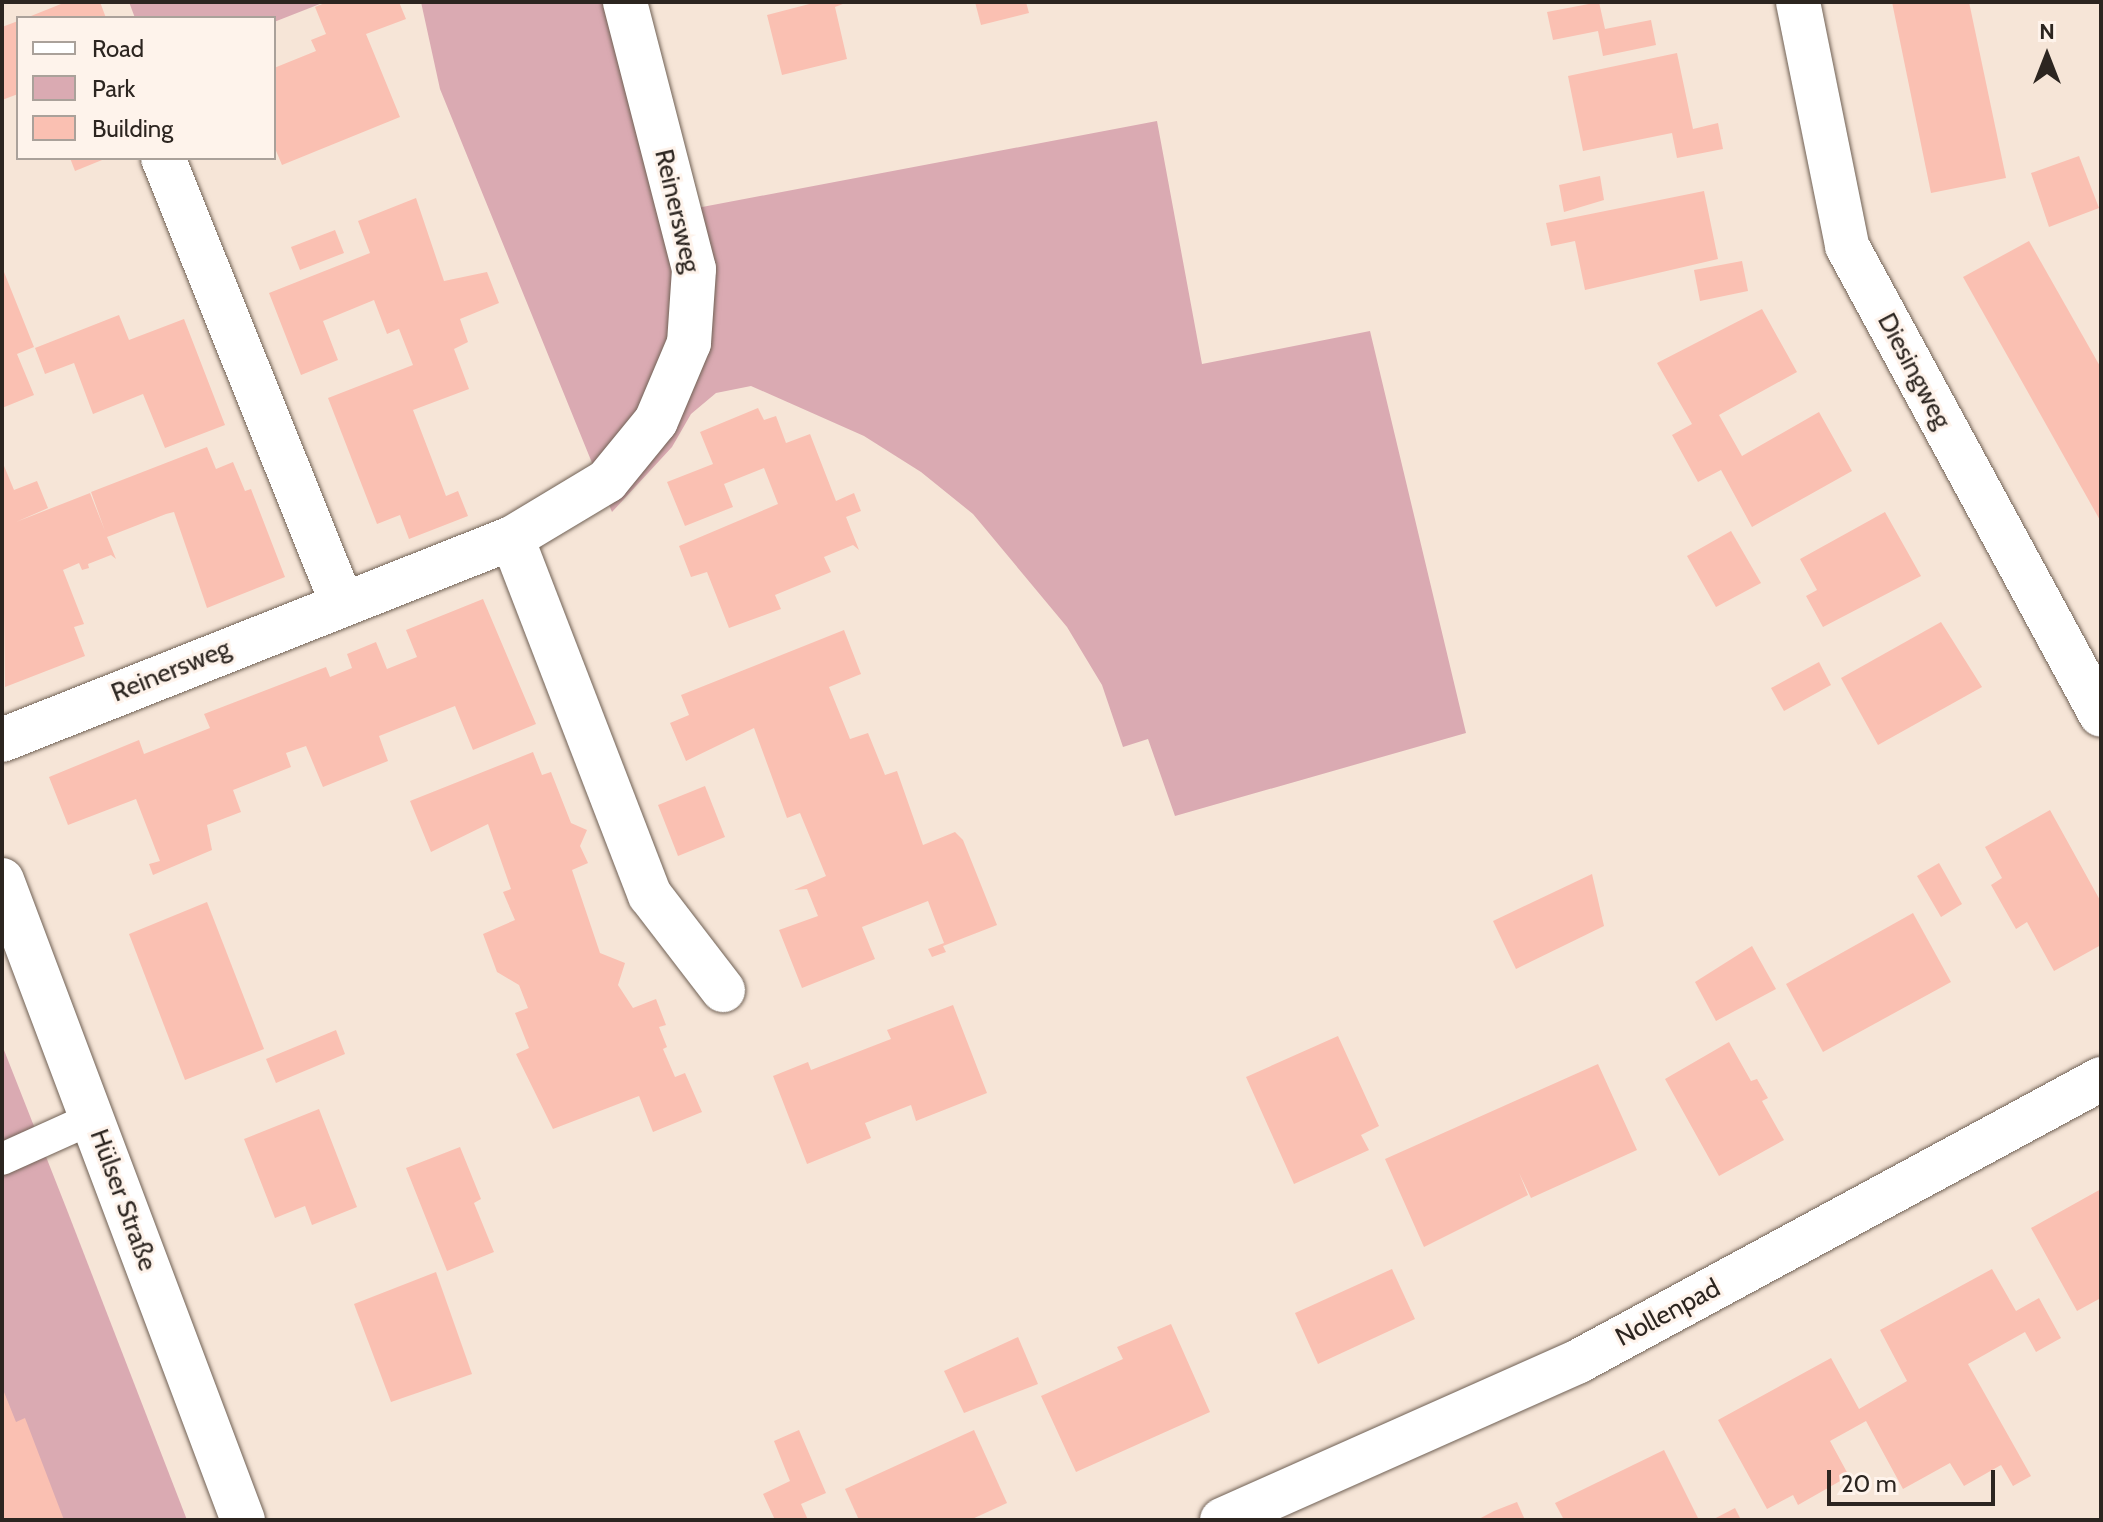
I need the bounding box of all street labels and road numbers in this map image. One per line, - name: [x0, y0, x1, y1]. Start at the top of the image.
- street label: Reinersweg: [648, 146, 706, 276]
- street label: Diesingweg: [1871, 308, 1957, 434]
- street label: Reinersweg: [107, 633, 235, 709]
- street label: Hülser Straße: [83, 1125, 163, 1275]
- street label: Nollenpad: [1611, 1273, 1725, 1353]

